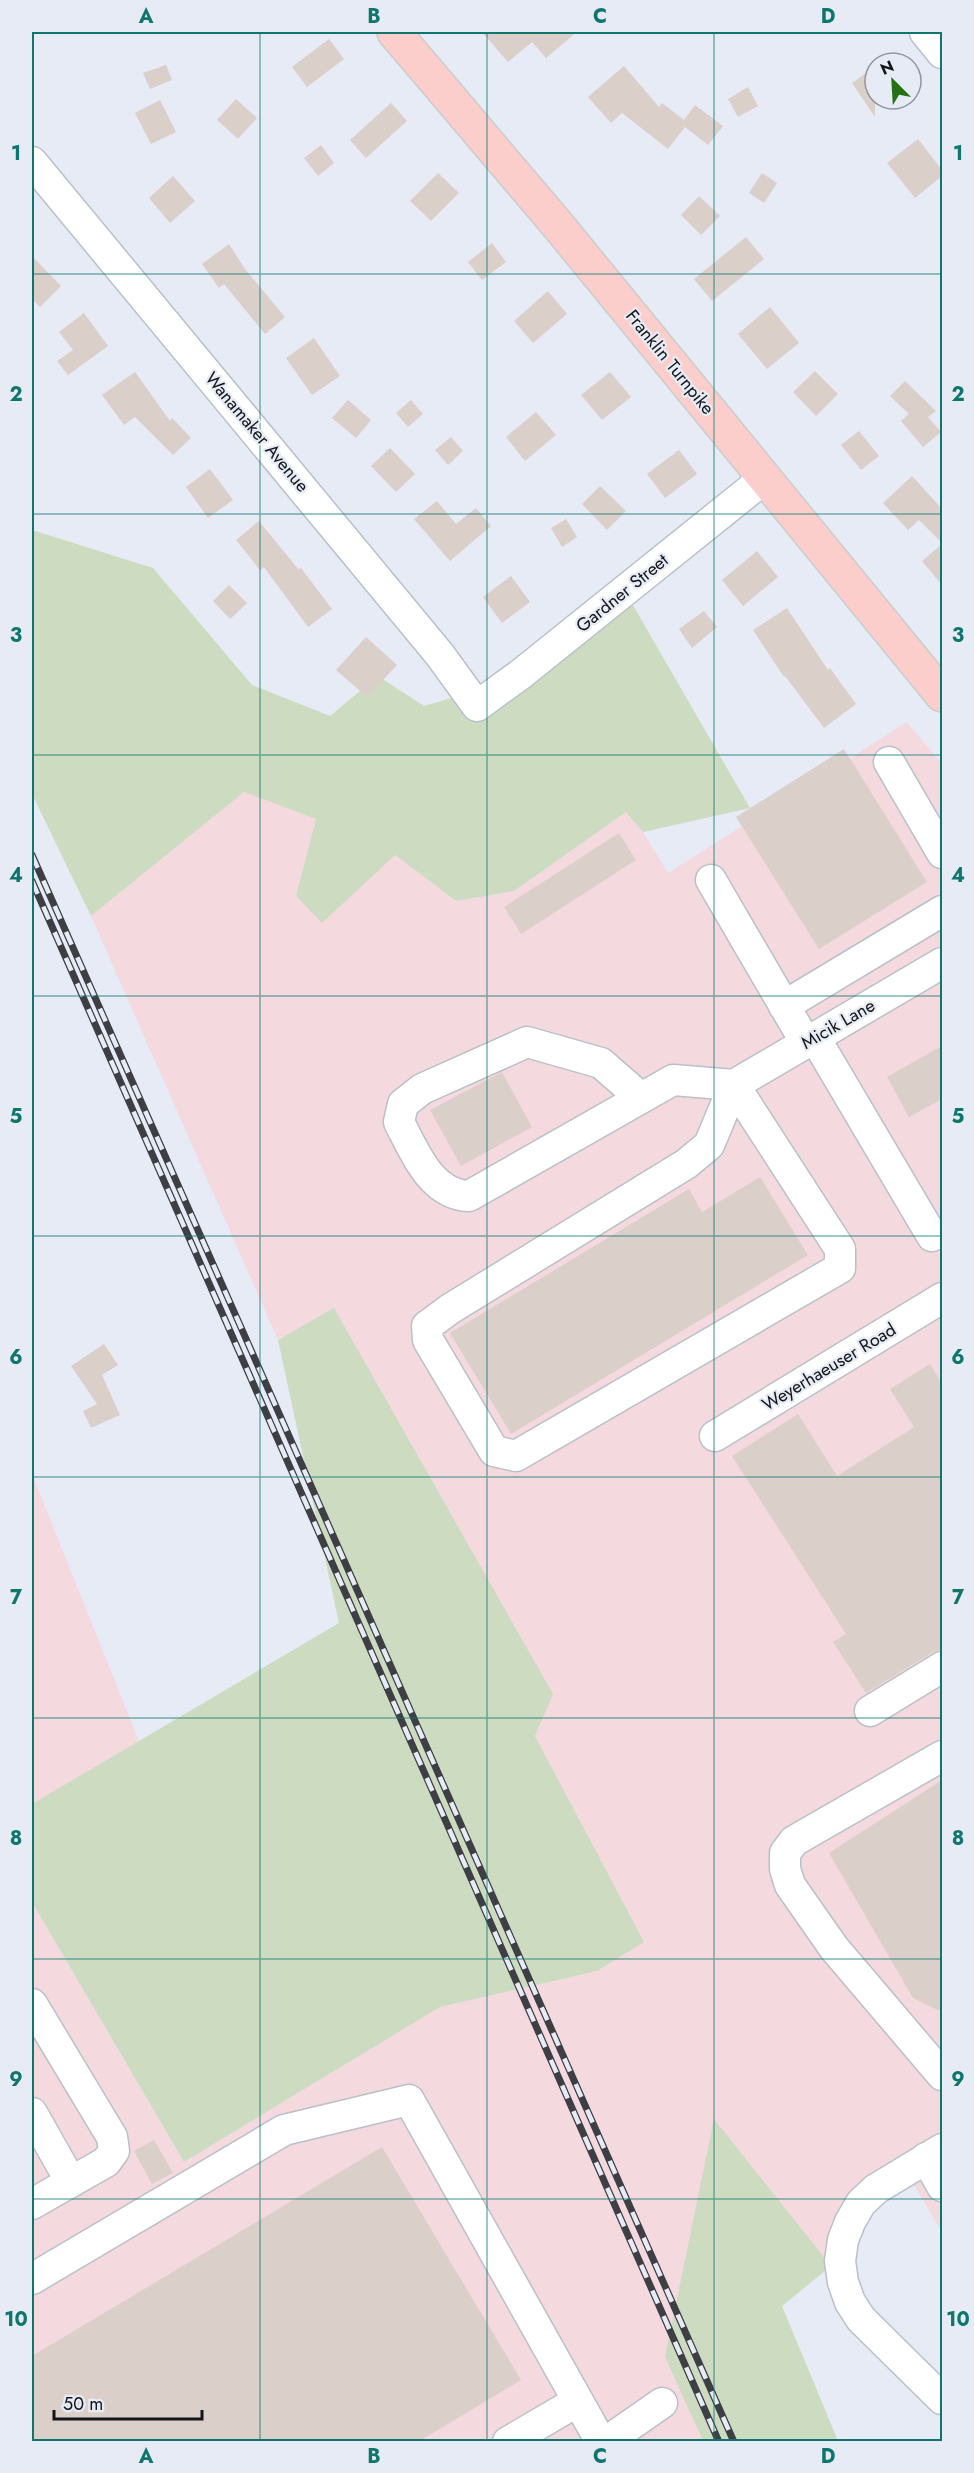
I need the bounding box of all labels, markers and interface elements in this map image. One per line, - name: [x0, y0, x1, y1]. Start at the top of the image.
- text: A: [138, 2, 154, 31]
- text: B: [367, 2, 381, 31]
- text: C: [593, 2, 607, 31]
- text: D: [821, 2, 835, 31]
- north arrow: [863, 51, 923, 111]
- text: N: [877, 55, 898, 81]
- text: 1: [11, 139, 21, 168]
- text: 1: [953, 139, 963, 168]
- street label: Franklin Turnpike: [619, 304, 721, 420]
- street label: Wanamaker Avenue: [199, 366, 315, 498]
- text: 2: [9, 380, 23, 409]
- text: 2: [951, 380, 965, 409]
- street label: Gardner Street: [570, 547, 674, 638]
- text: 3: [10, 621, 22, 650]
- text: 3: [952, 621, 964, 650]
- text: 4: [9, 861, 23, 890]
- text: 4: [951, 861, 965, 890]
- street label: Micik Lane: [796, 992, 880, 1056]
- text: 5: [10, 1102, 23, 1131]
- text: 5: [952, 1102, 965, 1131]
- street label: Weyerhaeuser Road: [757, 1317, 901, 1417]
- text: 6: [9, 1343, 23, 1372]
- text: 6: [951, 1343, 965, 1372]
- text: 7: [10, 1583, 23, 1612]
- text: 7: [952, 1583, 965, 1612]
- text: 8: [10, 1824, 22, 1853]
- text: 8: [952, 1824, 964, 1853]
- text: 9: [9, 2065, 23, 2094]
- text: 9: [951, 2065, 965, 2094]
- text: 10: [4, 2305, 28, 2334]
- text: 10: [946, 2305, 970, 2334]
- scale bar: [54, 2383, 202, 2421]
- text: 50 m: [63, 2391, 103, 2417]
- text: A: [138, 2442, 154, 2471]
- text: B: [367, 2442, 381, 2471]
- text: C: [593, 2442, 607, 2471]
- text: D: [821, 2442, 835, 2471]

